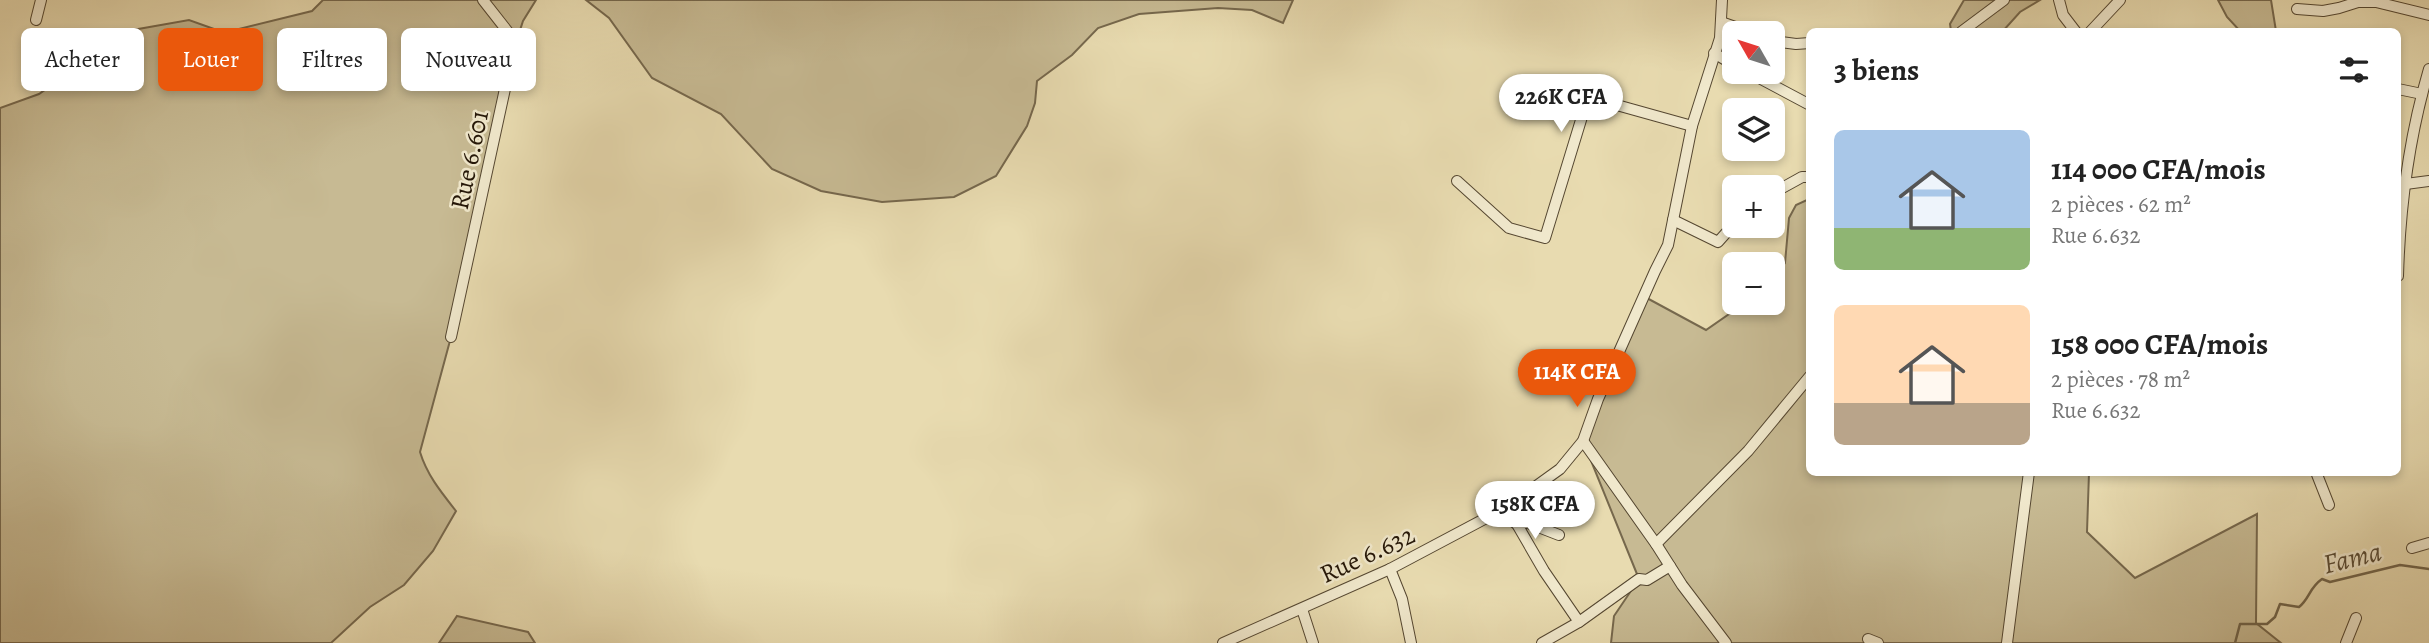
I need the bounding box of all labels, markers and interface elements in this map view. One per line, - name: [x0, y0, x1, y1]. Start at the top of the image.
- north arrow: [1722, 21, 1785, 84]
- map controls: [1722, 21, 1785, 315]
- chip: Acheter: [21, 28, 144, 91]
- chip: Louer: [158, 28, 263, 91]
- chip: Filtres: [277, 28, 387, 91]
- chip: Nouveau: [401, 28, 536, 91]
- text: 3 biens: [1834, 50, 1919, 90]
- icon: filters: [2335, 51, 2373, 89]
- pin: 226K CFA: [1489, 74, 1633, 134]
- text: 226K CFA: [1515, 81, 1607, 112]
- button: layers: [1722, 98, 1785, 161]
- street label: Rue 6.601: [442, 107, 497, 213]
- text: 114 000 CFA/mois: [2051, 149, 2266, 189]
- icon: home: [1890, 158, 1974, 242]
- button: +: [1722, 175, 1785, 238]
- text: 2 pièces · 62 m²: [2051, 189, 2191, 220]
- text: Rue 6.632: [2051, 220, 2140, 251]
- button: −: [1722, 252, 1785, 315]
- text: 158 000 CFA/mois: [2051, 324, 2268, 364]
- icon: home: [1890, 333, 1974, 417]
- pin: 114K CFA: [1505, 350, 1649, 409]
- text: 114K CFA: [1534, 356, 1620, 387]
- text: 2 pièces · 78 m²: [2051, 364, 2190, 395]
- text: Rue 6.632: [2051, 395, 2140, 426]
- pin: 158K CFA: [1463, 482, 1607, 541]
- text: 158K CFA: [1491, 488, 1579, 519]
- street label: Rue 6.632: [1314, 517, 1420, 592]
- water label: Fama: [2319, 532, 2386, 584]

